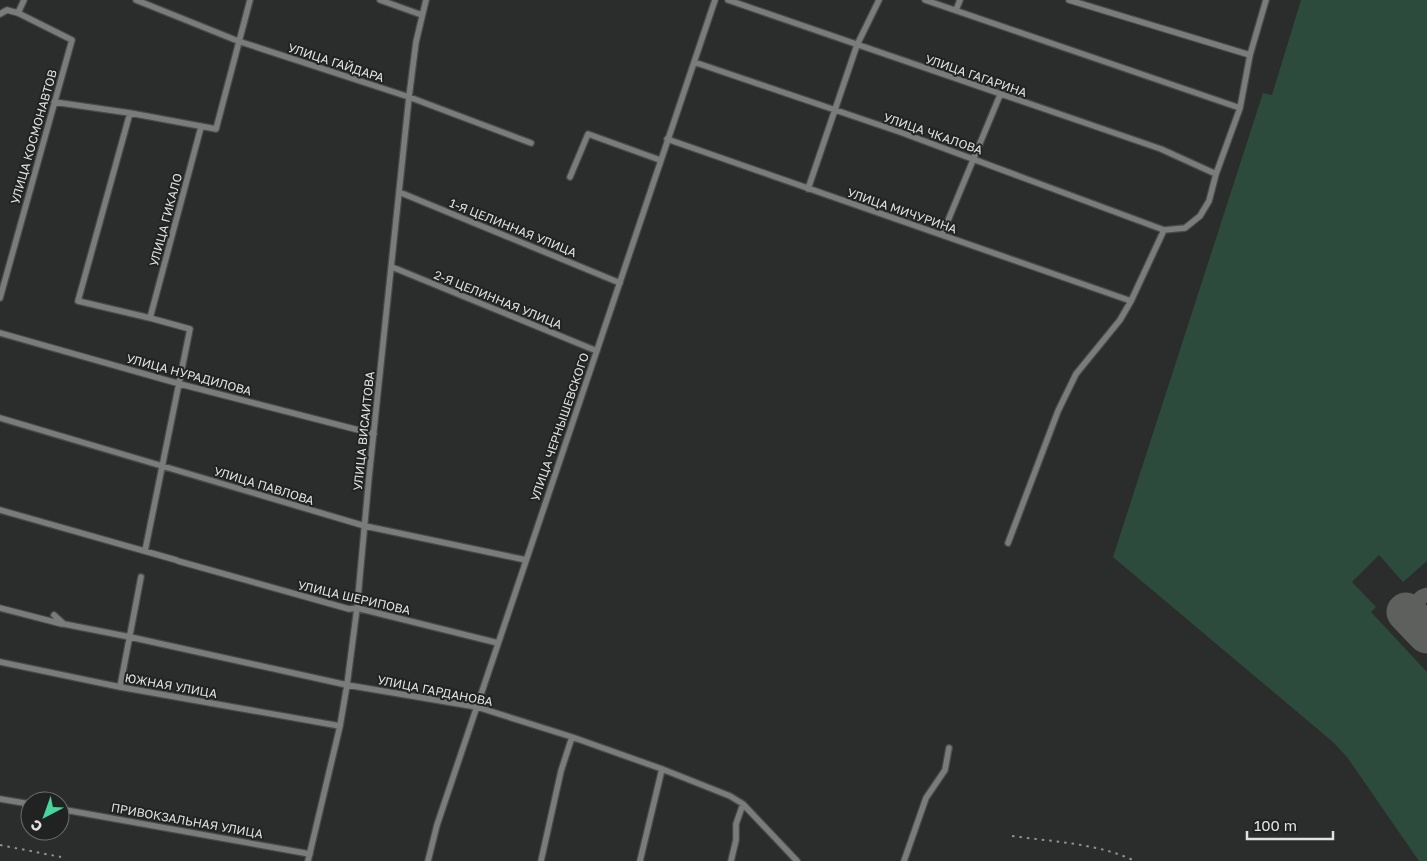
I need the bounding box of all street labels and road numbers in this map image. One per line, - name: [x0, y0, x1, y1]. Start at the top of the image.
- street label: УЛИЦА ГАЙДАРА: [286, 40, 386, 85]
- street label: УЛИЦА ГАГАРИНА: [923, 51, 1029, 100]
- street label: УЛИЦА КОСМОНАВТОВ: [7, 68, 60, 206]
- street label: УЛИЦА ЧКАЛОВА: [882, 110, 985, 158]
- street label: УЛИЦА ГИКАЛО: [146, 172, 185, 268]
- street label: УЛИЦА МИЧУРИНА: [845, 185, 959, 236]
- street label: 1-Я ЦЕЛИННАЯ УЛИЦА: [447, 195, 579, 260]
- street label: 2-Я ЦЕЛИННАЯ УЛИЦА: [432, 267, 565, 332]
- street label: УЛИЦА НУРАДИЛОВА: [125, 351, 253, 398]
- street label: УЛИЦА ЧЕРНЫШЕВСКОГО: [527, 351, 592, 503]
- street label: УЛИЦА ВИСАИТОВА: [350, 371, 377, 491]
- street label: УЛИЦА ПАВЛОВА: [212, 463, 316, 508]
- street label: УЛИЦА ШЕРИПОВА: [296, 577, 412, 618]
- street label: ЮЖНАЯ УЛИЦА: [124, 670, 219, 701]
- street label: УЛИЦА ГАРДАНОВА: [376, 672, 494, 709]
- street label: ПРИВОКЗАЛЬНАЯ УЛИЦА: [110, 800, 264, 841]

